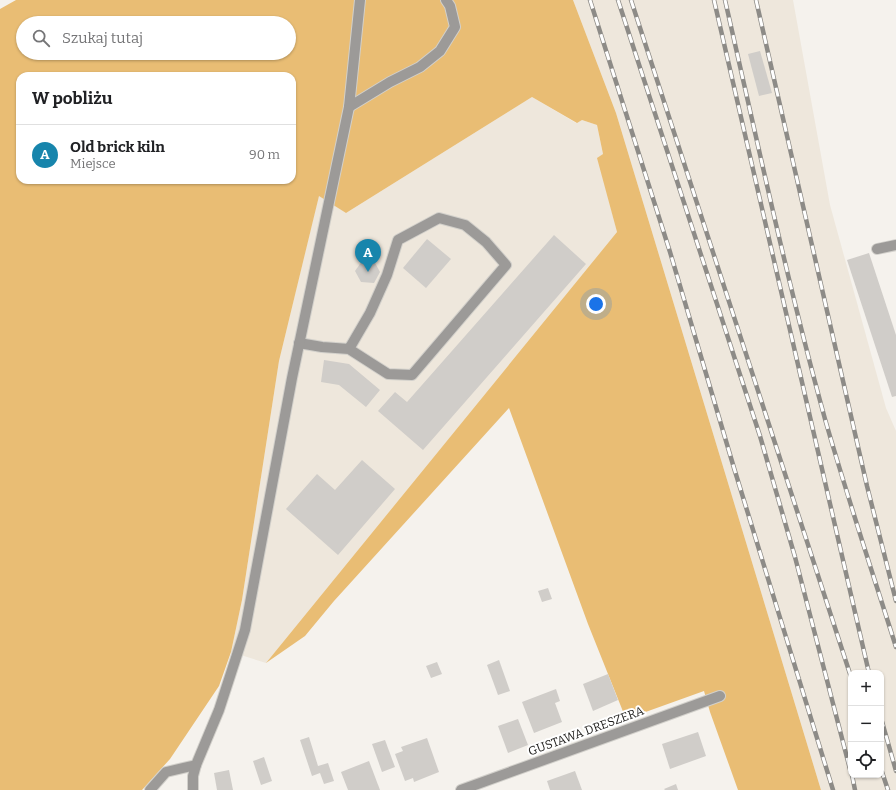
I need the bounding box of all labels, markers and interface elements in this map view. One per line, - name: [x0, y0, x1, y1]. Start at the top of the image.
- search box: [16, 16, 296, 60]
- icon: search: [30, 27, 52, 49]
- text: Szukaj tutaj: [62, 29, 143, 47]
- text: W pobliżu: [32, 88, 113, 109]
- text: Old brick kiln: [70, 138, 165, 156]
- text: A: [40, 147, 50, 162]
- text: 90 m: [249, 147, 280, 162]
- text: Miejsce: [70, 156, 116, 171]
- pin: A: [355, 239, 381, 272]
- your location: [586, 294, 606, 314]
- map controls: [848, 670, 884, 778]
- button: +: [848, 670, 884, 706]
- street label: GUSTAWA DRESZERA: [526, 703, 646, 758]
- button: −: [848, 706, 884, 742]
- button: locate: [848, 742, 884, 778]

